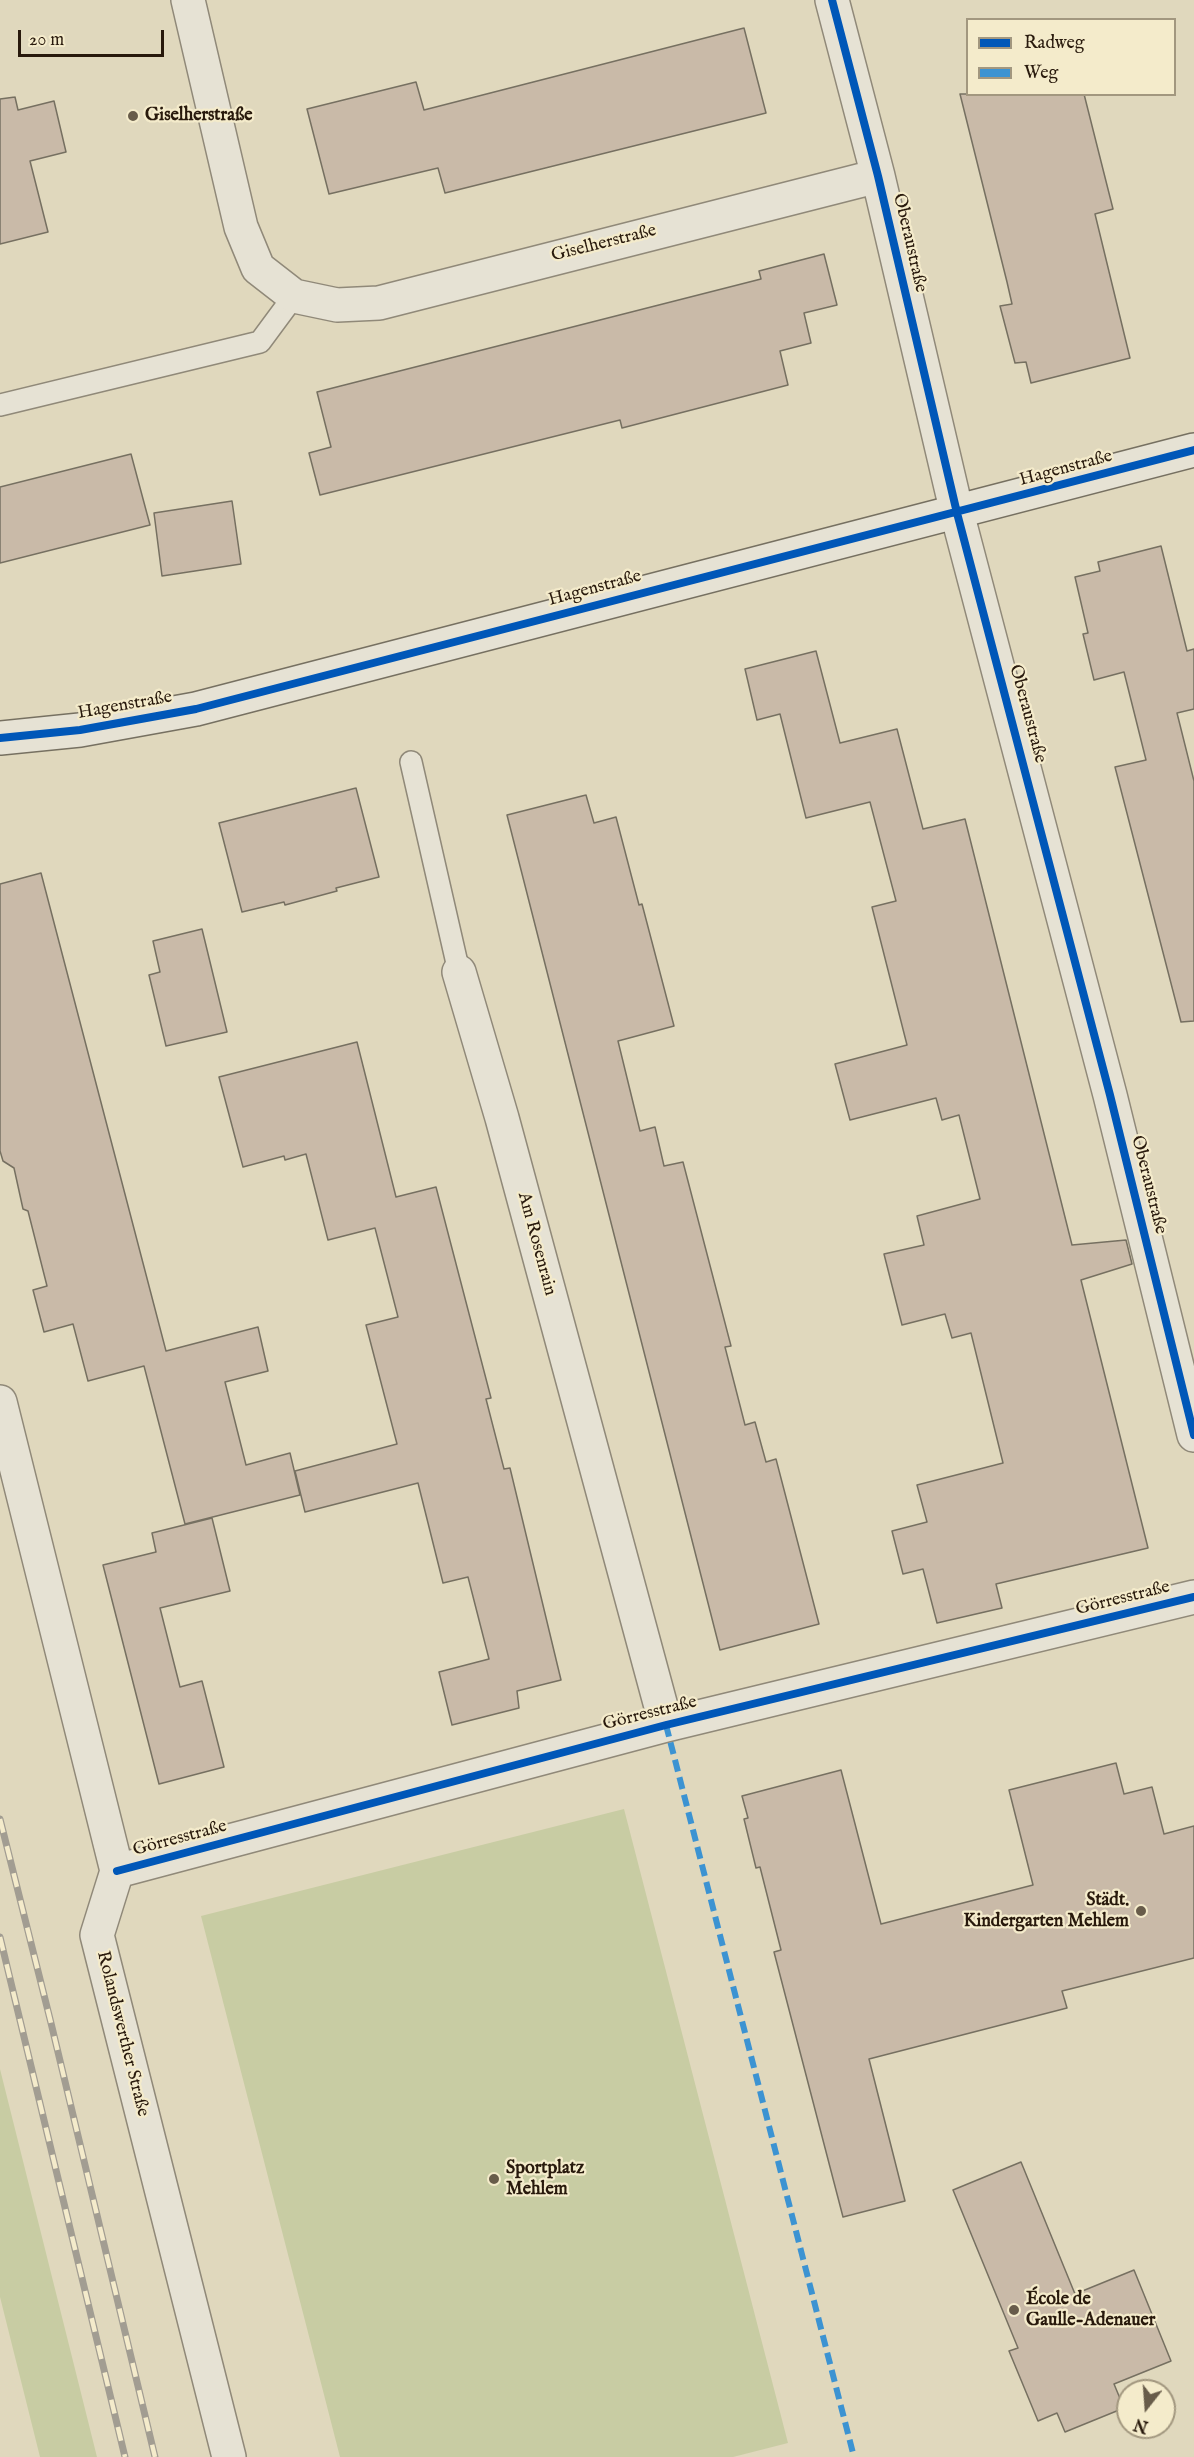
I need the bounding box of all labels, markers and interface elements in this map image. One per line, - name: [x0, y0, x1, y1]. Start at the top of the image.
- scale bar: [21, 18, 166, 56]
- legend: [966, 18, 1176, 96]
- text: 20 m: [29, 29, 64, 52]
- text: Radweg: [1024, 32, 1085, 55]
- text: Weg: [1024, 62, 1058, 85]
- place label: Giselherstraße: [145, 105, 252, 127]
- marker: Giselherstraße: [126, 109, 140, 123]
- street label: Oberaustraße: [887, 191, 931, 295]
- street label: Giselherstraße: [549, 221, 659, 267]
- street label: Hagenstraße: [1017, 446, 1115, 492]
- street label: Hagenstraße: [546, 566, 644, 612]
- street label: Oberaustraße: [1004, 662, 1050, 766]
- street label: Hagenstraße: [76, 687, 174, 725]
- street label: Oberaustraße: [1125, 1133, 1171, 1237]
- street label: Am Rosenrain: [512, 1190, 560, 1298]
- street label: Görresstraße: [1074, 1577, 1172, 1621]
- street label: Görresstraße: [601, 1692, 699, 1736]
- street label: Görresstraße: [131, 1816, 229, 1862]
- place label: Städt. Kindergarten Mehlem: [963, 1890, 1129, 1932]
- marker: Städt. Kindergarten Mehlem: [1134, 1904, 1148, 1918]
- street label: Rolandswerther Straße: [91, 1949, 153, 2119]
- place label: Sportplatz Mehlem: [506, 2158, 584, 2200]
- marker: Sportplatz Mehlem: [487, 2172, 501, 2186]
- place label: École de Gaulle-Adenauer: [1026, 2289, 1155, 2332]
- marker: École de Gaulle-Adenauer: [1007, 2303, 1021, 2317]
- north arrow: [1116, 2379, 1176, 2439]
- text: N: [1132, 2413, 1151, 2436]

